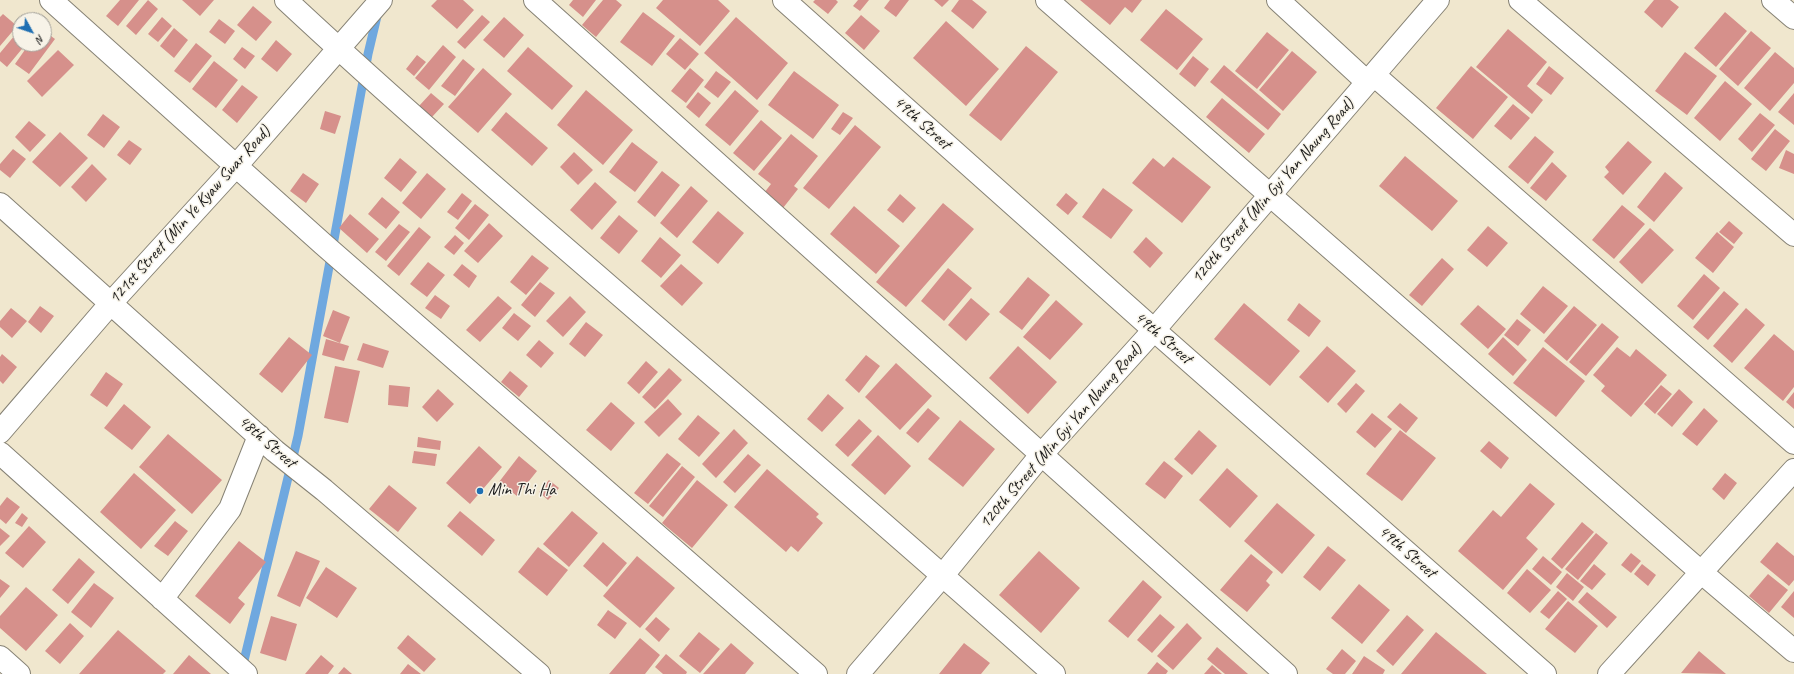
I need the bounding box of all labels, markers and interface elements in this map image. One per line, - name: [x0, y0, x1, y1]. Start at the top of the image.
- north arrow: [12, 12, 52, 52]
- text: N: [33, 32, 48, 46]
- street label: 49th Street: [889, 92, 955, 154]
- street label: 120th Street (Min Gyi Yan Naung Road): [1187, 94, 1359, 288]
- street label: 121st Street (Min Ye Kyaw Swar Road): [105, 122, 275, 308]
- street label: 49th Street: [1130, 307, 1196, 369]
- street label: 120th Street (Min Gyi Yan Naung Road): [975, 339, 1147, 533]
- street label: 48th Street: [234, 411, 300, 473]
- place label: Min Thi Ha: [488, 481, 556, 501]
- marker: Min Thi Ha: [475, 486, 485, 496]
- street label: 49th Street: [1374, 521, 1440, 583]

